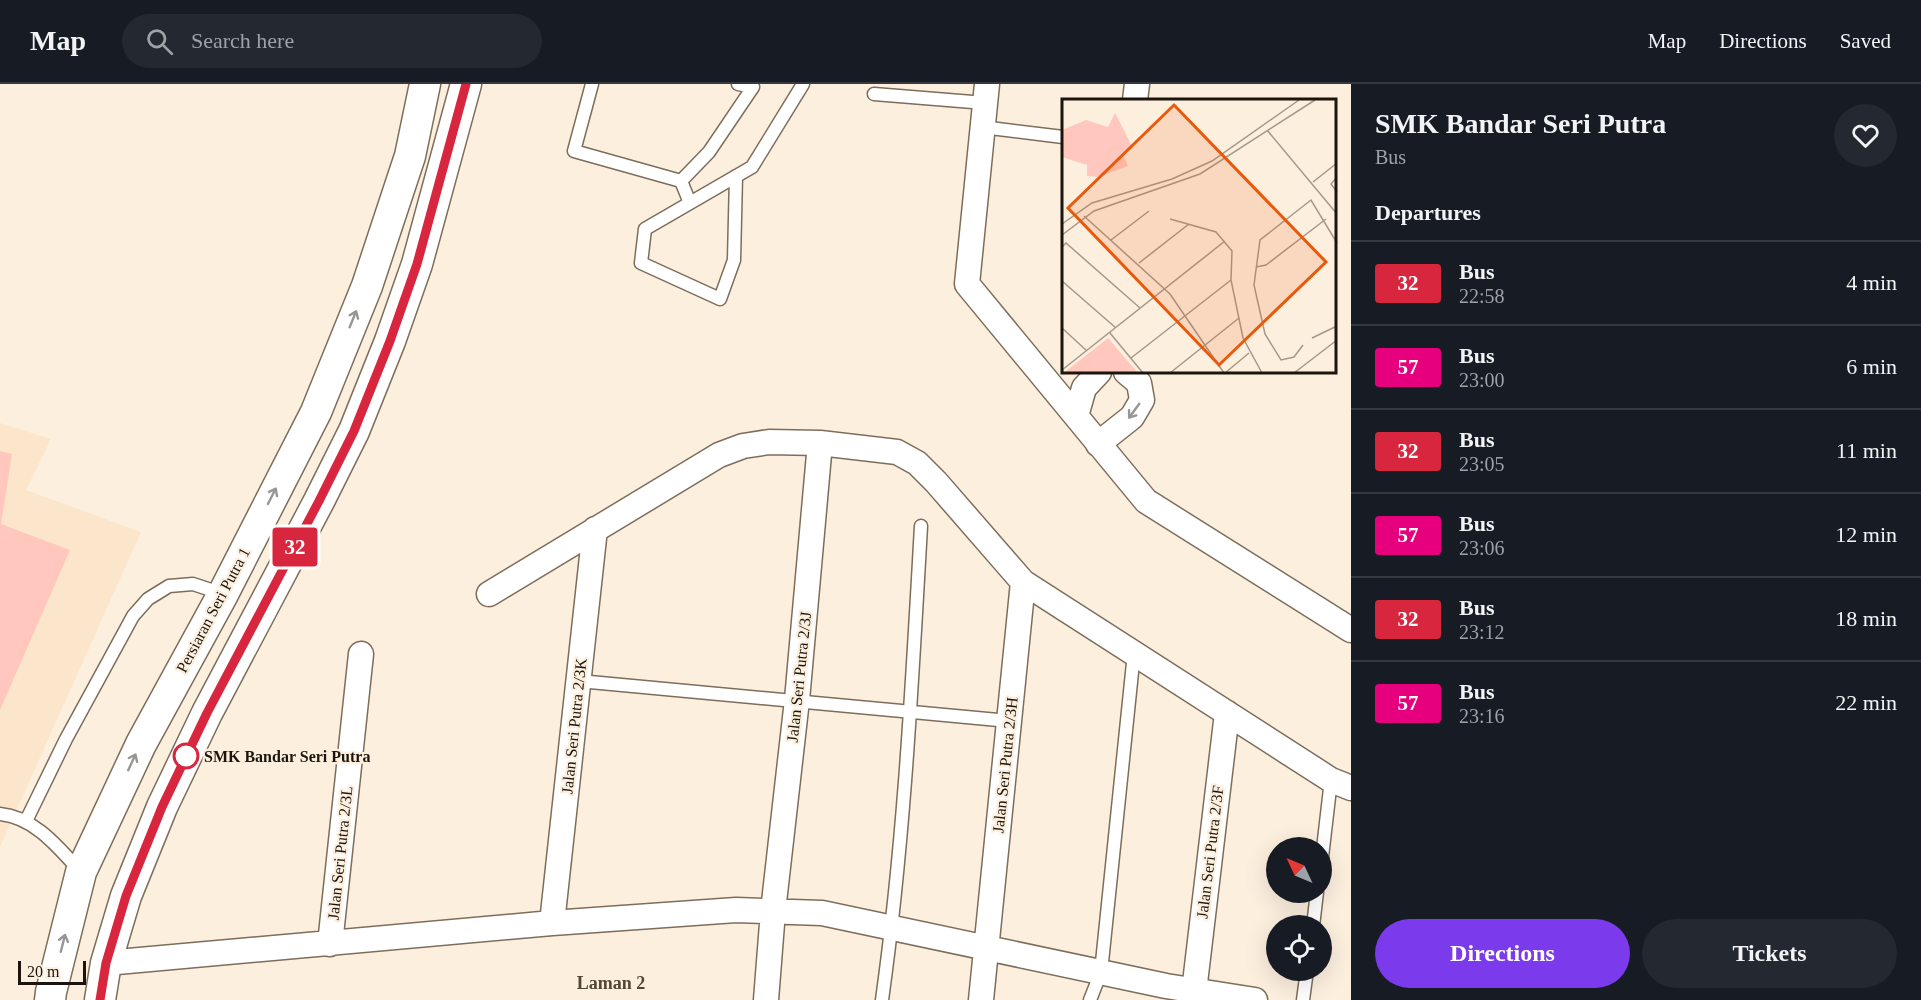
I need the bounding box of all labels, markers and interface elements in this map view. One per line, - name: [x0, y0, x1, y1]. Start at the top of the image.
- search box: [122, 14, 542, 68]
- text: Map: [30, 25, 86, 56]
- icon: search: [143, 25, 176, 58]
- text: Search here: [191, 28, 294, 53]
- text: Map: [1648, 29, 1686, 53]
- text: Directions: [1719, 29, 1807, 53]
- text: Saved: [1840, 29, 1891, 53]
- inset map: [1062, 99, 1336, 374]
- button: heart: [1834, 104, 1897, 167]
- text: SMK Bandar Seri Putra: [1375, 108, 1666, 139]
- text: Bus: [1375, 146, 1406, 168]
- text: Departures: [1375, 200, 1481, 225]
- text: Bus: [1459, 259, 1494, 284]
- text: 4 min: [1846, 270, 1897, 295]
- text: 32: [1398, 271, 1419, 295]
- text: 22:58: [1459, 285, 1505, 307]
- one-way arrow: [348, 310, 359, 329]
- text: Bus: [1459, 343, 1494, 368]
- text: 6 min: [1846, 354, 1897, 379]
- text: 57: [1398, 355, 1419, 379]
- text: 23:00: [1459, 369, 1505, 391]
- one-way arrow: [1128, 403, 1140, 419]
- text: Bus: [1459, 427, 1494, 452]
- text: 11 min: [1836, 438, 1897, 463]
- text: 32: [1398, 439, 1419, 463]
- text: 23:05: [1459, 453, 1505, 475]
- one-way arrow: [267, 488, 279, 506]
- text: Bus: [1459, 511, 1494, 536]
- text: 12 min: [1835, 522, 1897, 547]
- text: 57: [1398, 523, 1419, 547]
- line badge: 32: [268, 528, 322, 566]
- text: 32: [285, 535, 306, 559]
- text: 23:06: [1459, 537, 1505, 559]
- street label: Persiaran Seri Putra 1: [173, 545, 253, 675]
- text: Bus: [1459, 595, 1494, 620]
- text: 18 min: [1835, 606, 1897, 631]
- text: 32: [1398, 607, 1419, 631]
- street label: Jalan Seri Putra 2/3J: [784, 611, 814, 743]
- text: 23:12: [1459, 621, 1505, 643]
- street label: Jalan Seri Putra 2/3K: [558, 657, 590, 795]
- text: Bus: [1459, 679, 1494, 704]
- text: 22 min: [1835, 690, 1897, 715]
- text: 57: [1398, 691, 1419, 715]
- street label: Jalan Seri Putra 2/3H: [989, 696, 1021, 834]
- text: 23:16: [1459, 705, 1505, 727]
- marker: SMK Bandar Seri Putra: [173, 743, 199, 769]
- place label: SMK Bandar Seri Putra: [204, 748, 370, 765]
- one-way arrow: [127, 753, 139, 771]
- street label: Jalan Seri Putra 2/3F: [1193, 784, 1227, 919]
- street label: Jalan Seri Putra 2/3L: [325, 785, 355, 921]
- north arrow: [1266, 837, 1332, 903]
- map controls: [1266, 837, 1332, 981]
- button: locate: [1266, 915, 1332, 981]
- button: Directions: [1375, 919, 1630, 988]
- button: Tickets: [1642, 919, 1897, 988]
- one-way arrow: [58, 934, 69, 953]
- scale bar: [18, 958, 86, 986]
- text: 20 m: [27, 963, 59, 980]
- district label: Laman 2: [577, 973, 645, 993]

